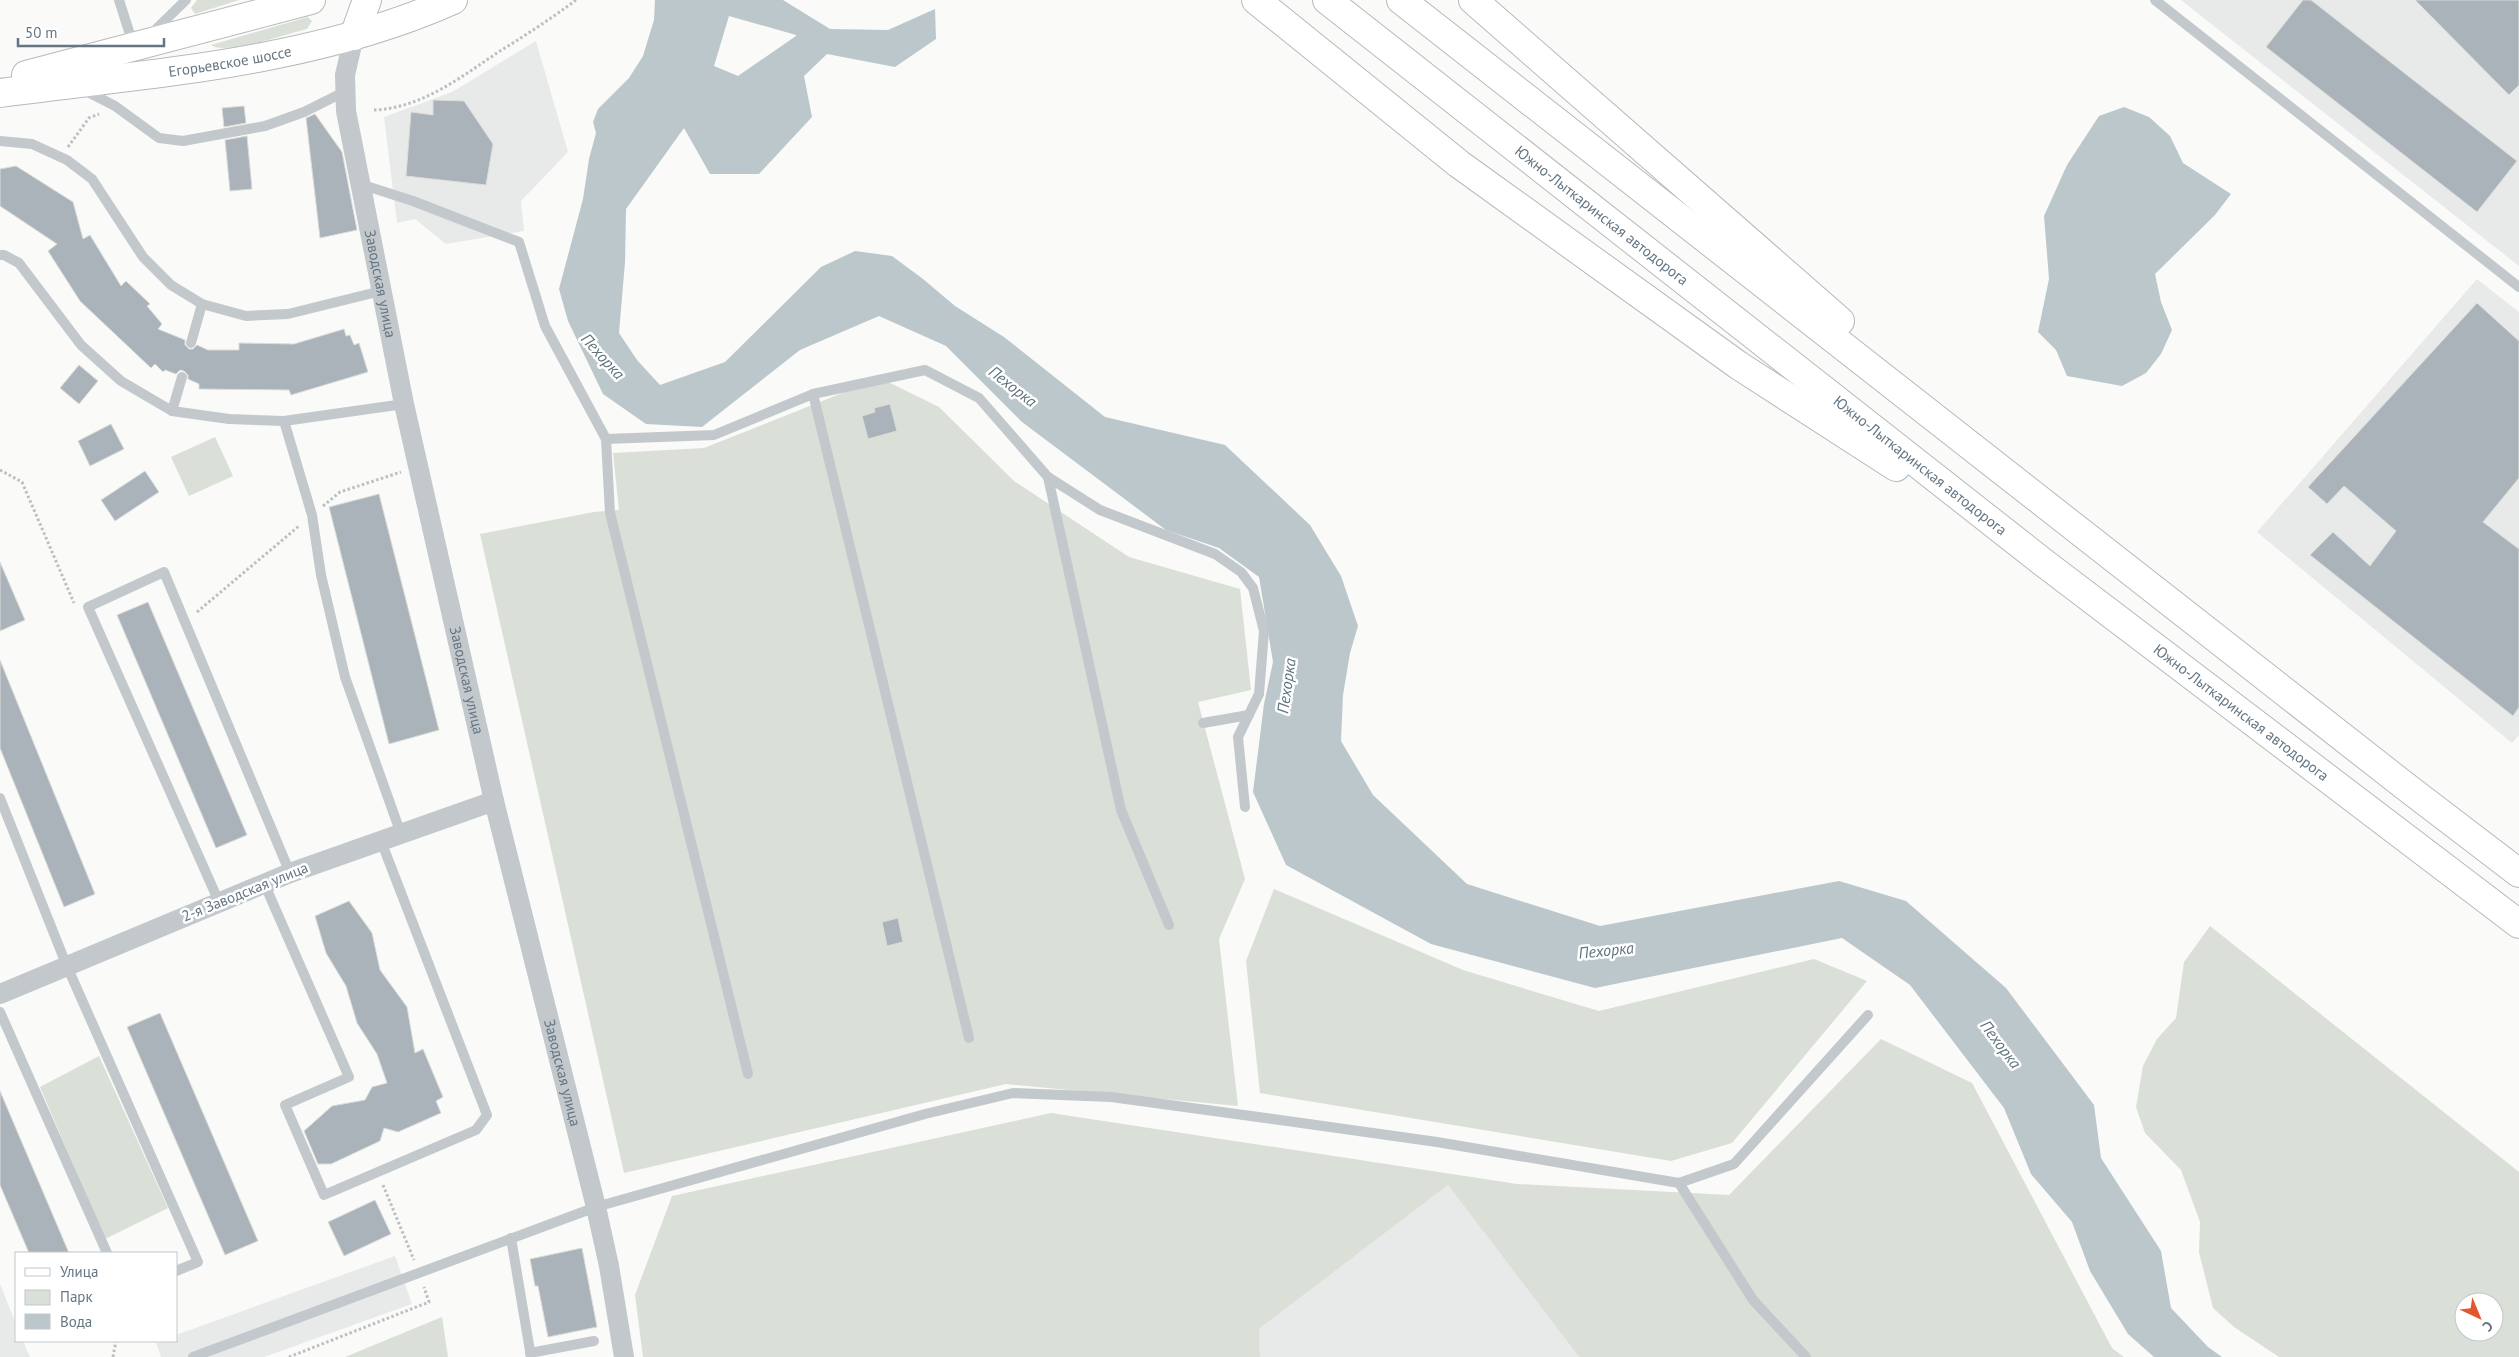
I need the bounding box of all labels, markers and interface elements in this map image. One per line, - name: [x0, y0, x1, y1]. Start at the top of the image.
- scale bar: [18, 15, 164, 47]
- text: 50 m: [25, 23, 58, 42]
- street label: Егорьевское шоссе: [167, 41, 293, 81]
- street label: Южно-Лыткаринская автодорога: [1511, 141, 1692, 289]
- street label: Заводская улица: [361, 228, 401, 339]
- water label: Пехорка: [577, 329, 629, 383]
- water label: Пехорка: [985, 361, 1041, 411]
- street label: Южно-Лыткаринская автодорога: [1830, 391, 2011, 539]
- street label: Заводская улица: [446, 624, 489, 736]
- street label: Южно-Лыткаринская автодорога: [2150, 640, 2333, 785]
- water label: Пехорка: [1272, 657, 1300, 715]
- street label: 2-я Заводская улица: [179, 858, 311, 926]
- water label: Пехорка: [1577, 937, 1635, 963]
- water label: Пехорка: [1976, 1016, 2026, 1072]
- street label: Заводская улица: [540, 1017, 585, 1128]
- legend: [15, 1252, 178, 1342]
- text: Улица: [60, 1262, 98, 1281]
- text: Парк: [60, 1287, 93, 1306]
- north arrow: [2454, 1292, 2504, 1342]
- text: Вода: [60, 1312, 92, 1331]
- text: С: [2479, 1317, 2497, 1336]

